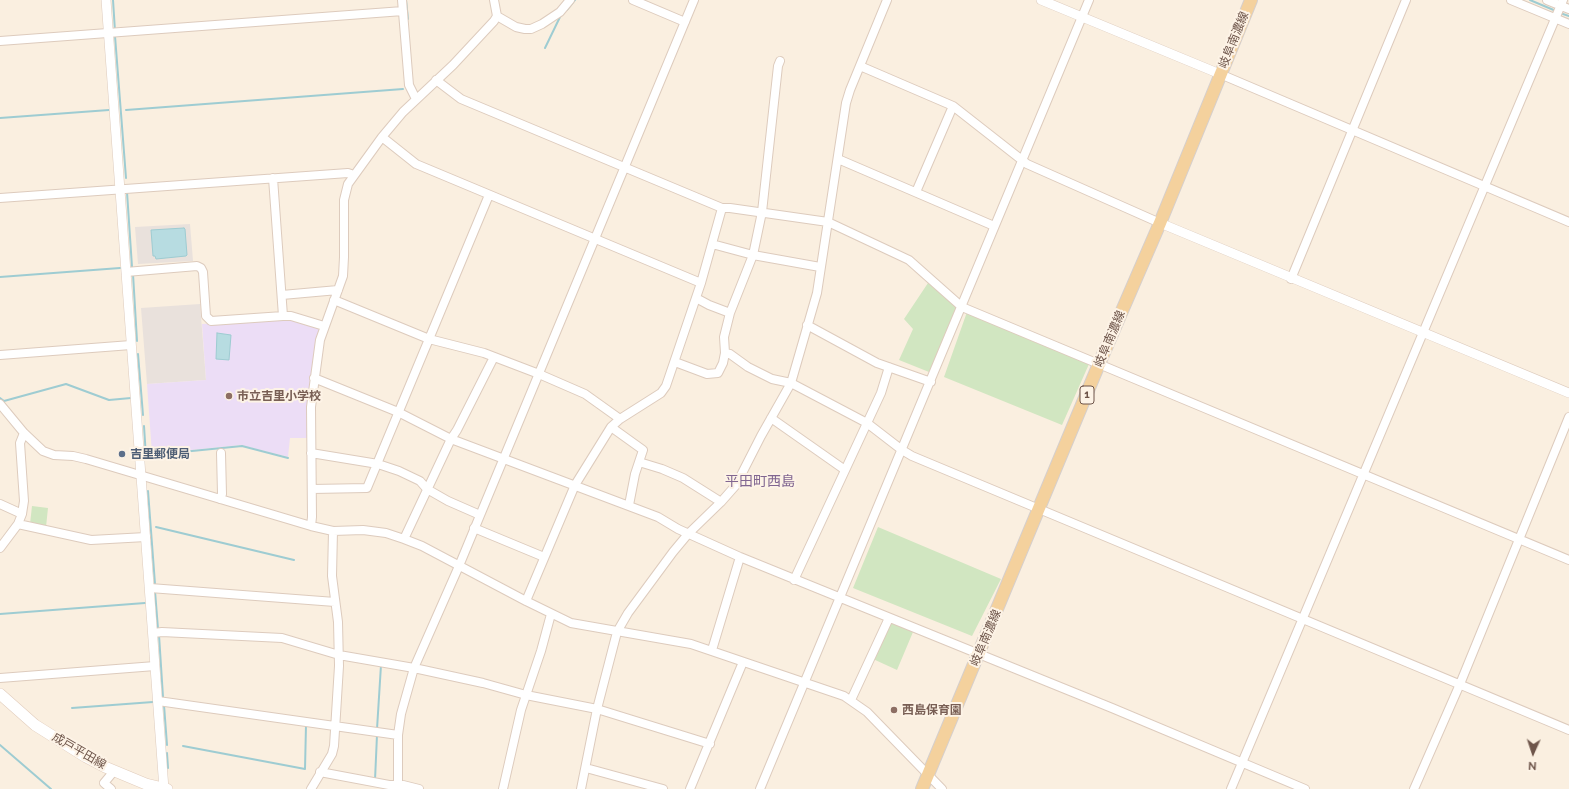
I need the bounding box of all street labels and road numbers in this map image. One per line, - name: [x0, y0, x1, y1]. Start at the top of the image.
- street label: 岐阜南濃線: [1216, 9, 1252, 71]
- street label: 岐阜南濃線: [1092, 309, 1128, 369]
- road number: 1: [1080, 386, 1094, 404]
- street label: 岐阜南濃線: [968, 608, 1004, 668]
- street label: 成戸平田線: [49, 730, 109, 772]

